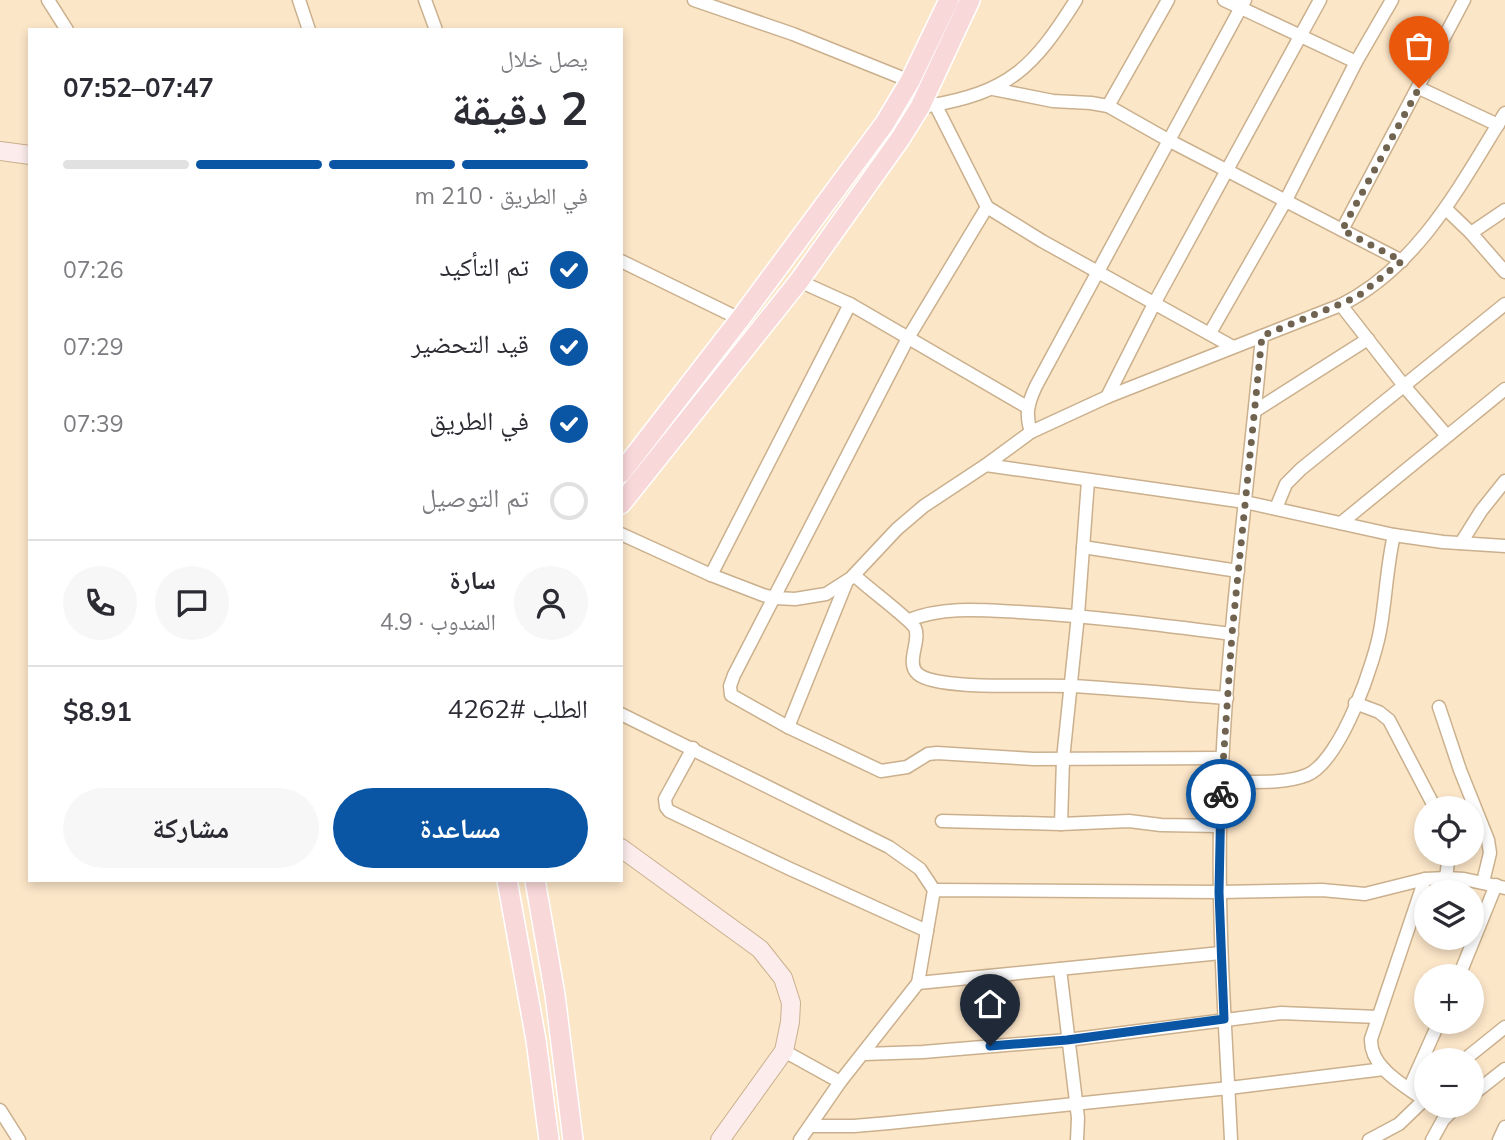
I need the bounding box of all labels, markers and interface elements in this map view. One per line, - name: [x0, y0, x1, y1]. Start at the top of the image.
- pin: [1389, 16, 1449, 88]
- icon: bag: [1400, 27, 1438, 65]
- text: يصل خلال: [500, 44, 588, 73]
- text: 07:47–07:52: [63, 71, 214, 104]
- text: 2 دقيقة: [451, 79, 588, 137]
- text: في الطريق · 210 m: [415, 181, 588, 210]
- text: تم التأكيد: [439, 250, 529, 283]
- icon: check: [550, 251, 588, 289]
- text: 07:26: [63, 255, 123, 284]
- text: قيد التحضير: [411, 327, 529, 360]
- icon: check: [550, 328, 588, 366]
- text: 07:29: [63, 332, 123, 361]
- text: في الطريق: [429, 404, 529, 437]
- icon: check: [550, 405, 588, 443]
- text: 07:39: [63, 409, 123, 438]
- text: تم التوصيل: [421, 481, 529, 514]
- text: سارة: [449, 563, 496, 596]
- button: phone: [63, 566, 137, 640]
- button: chat: [155, 566, 229, 640]
- button: person: [514, 566, 588, 640]
- text: المندوب · 4.9: [380, 607, 496, 636]
- text: الطلب #4262: [448, 692, 588, 725]
- text: $8.91: [63, 695, 132, 728]
- courier: [1186, 759, 1256, 829]
- icon: bike: [1202, 775, 1240, 813]
- button: مشاركة: [63, 788, 319, 868]
- button: مساعدة: [333, 788, 588, 868]
- map controls: [1414, 796, 1484, 1118]
- button: locate: [1414, 796, 1484, 866]
- button: layers: [1414, 880, 1484, 950]
- button: +: [1414, 964, 1484, 1034]
- pin: [960, 974, 1020, 1046]
- icon: home: [971, 985, 1009, 1023]
- button: −: [1414, 1048, 1484, 1118]

